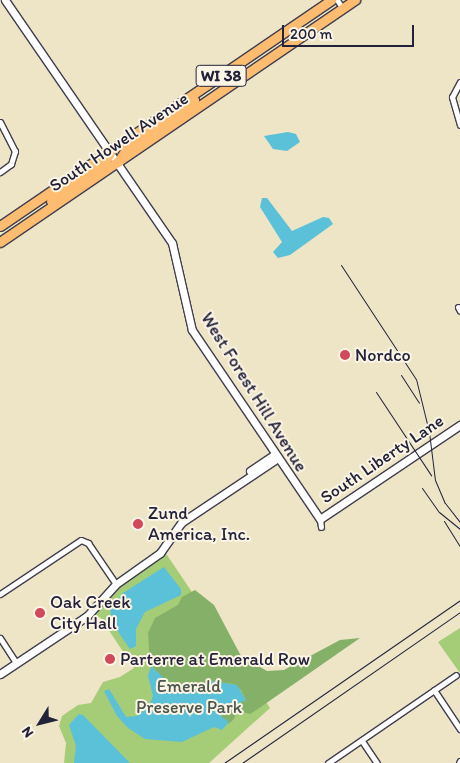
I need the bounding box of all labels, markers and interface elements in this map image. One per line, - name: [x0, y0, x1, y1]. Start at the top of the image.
- scale bar: [285, 15, 418, 47]
- text: 200 m: [290, 25, 332, 43]
- road number: WI 38: [195, 62, 247, 90]
- street label: South Howell Avenue: [46, 88, 192, 196]
- street label: West Forest Hill Avenue: [197, 309, 311, 475]
- place label: Nordco: [355, 344, 411, 366]
- marker: Nordco: [339, 349, 351, 361]
- street label: South Liberty Lane: [316, 410, 448, 508]
- place label: Zund America, Inc.: [148, 503, 250, 546]
- marker: Zund America, Inc.: [132, 518, 144, 530]
- place label: Oak Creek City Hall: [50, 592, 130, 634]
- marker: Oak Creek City Hall: [34, 607, 46, 619]
- place label: Parterre at Emerald Row: [120, 648, 309, 670]
- marker: Parterre at Emerald Row: [104, 653, 116, 665]
- park label: Emerald Preserve Park: [136, 676, 242, 719]
- north arrow: [15, 698, 65, 748]
- text: N: [18, 723, 37, 741]

